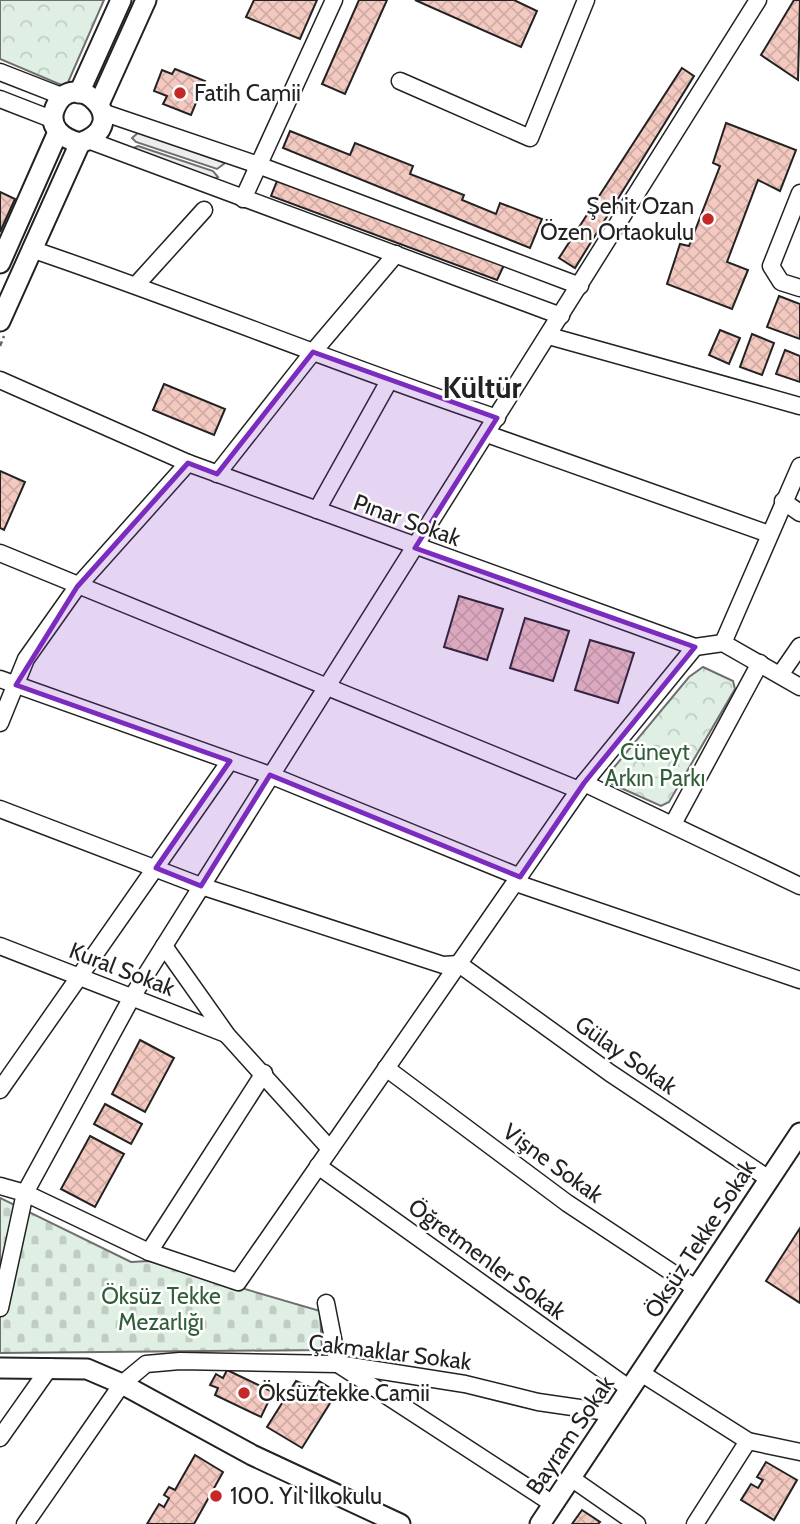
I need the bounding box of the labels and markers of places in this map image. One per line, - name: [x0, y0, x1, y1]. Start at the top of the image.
- place label: Fatih Camii: [194, 79, 301, 107]
- marker: Fatih Camii: [172, 85, 188, 101]
- place label: Şehit Ozan Özen Ortaokulu: [540, 192, 694, 246]
- marker: Şehit Ozan Özen Ortaokulu: [700, 211, 716, 227]
- place label: Öksüztekke Camii: [258, 1379, 430, 1407]
- marker: Öksüztekke Camii: [236, 1385, 252, 1401]
- place label: 100. Yıl İlkokulu: [230, 1482, 382, 1510]
- marker: 100. Yıl İlkokulu: [208, 1488, 224, 1504]

